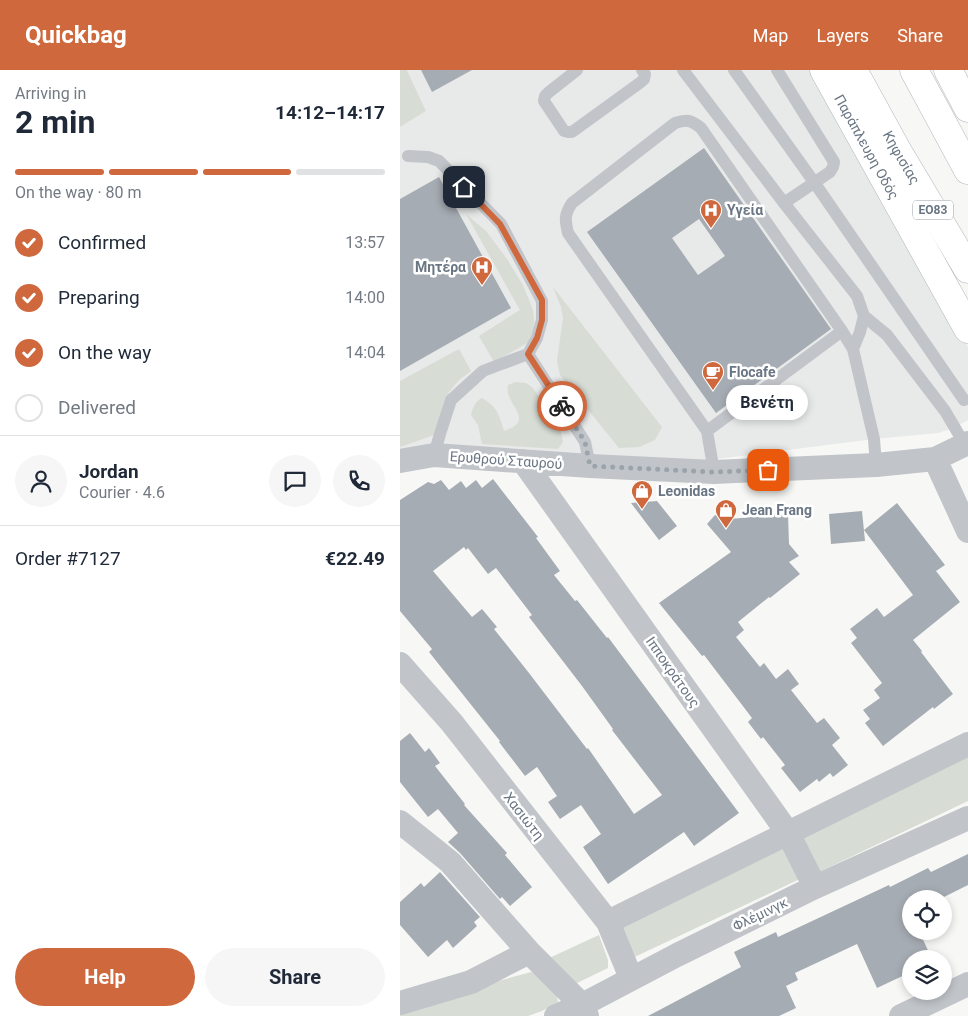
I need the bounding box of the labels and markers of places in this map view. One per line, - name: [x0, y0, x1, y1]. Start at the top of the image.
- pin: [443, 166, 485, 208]
- hospital icon: Υγεία: [699, 198, 723, 229]
- place label: Υγεία: [727, 202, 763, 218]
- hospital icon: Μητέρα: [470, 255, 494, 286]
- place label: Μητέρα: [415, 259, 466, 275]
- cafe icon: Flocafe: [701, 360, 725, 391]
- place label: Flocafe: [729, 364, 776, 380]
- callout: Βενέτη: [727, 385, 809, 420]
- pin: [747, 449, 789, 491]
- shop icon: Leonidas: [630, 479, 654, 510]
- place label: Leonidas: [658, 483, 715, 499]
- shop icon: Jean Frang: [714, 498, 738, 529]
- place label: Jean Frang: [742, 502, 812, 518]

